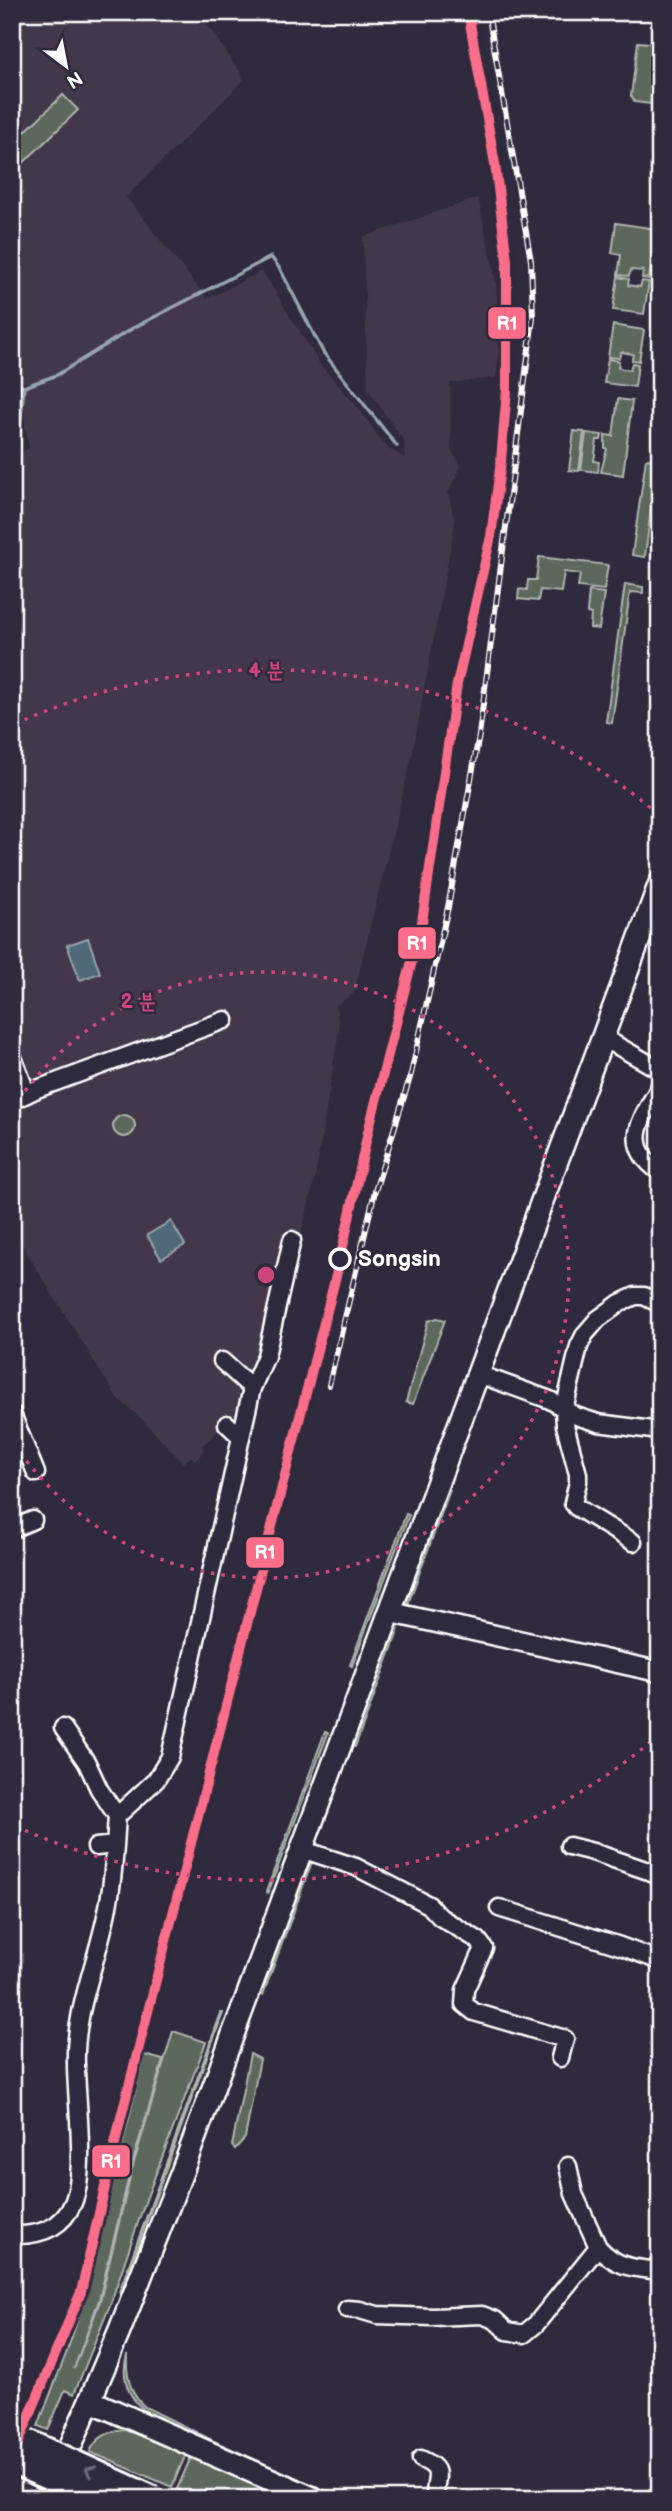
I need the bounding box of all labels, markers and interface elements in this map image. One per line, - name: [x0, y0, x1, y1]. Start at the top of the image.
- north arrow: [32, 32, 102, 102]
- text: N: [62, 66, 86, 93]
- line badge: R1: [487, 306, 527, 340]
- text: R1: [496, 313, 518, 336]
- text: 4 분: [249, 658, 284, 683]
- line badge: R1: [397, 926, 437, 960]
- text: R1: [406, 933, 428, 956]
- text: 2 분: [120, 989, 156, 1014]
- place label: Songsin: [358, 1245, 441, 1273]
- marker: Songsin: [329, 1248, 351, 1270]
- centre of rings: [254, 1263, 278, 1287]
- line badge: R1: [245, 1536, 285, 1569]
- text: R1: [254, 1542, 276, 1565]
- line badge: R1: [91, 2144, 131, 2178]
- text: R1: [100, 2151, 122, 2174]
- one-way arrow: [85, 2465, 98, 2479]

